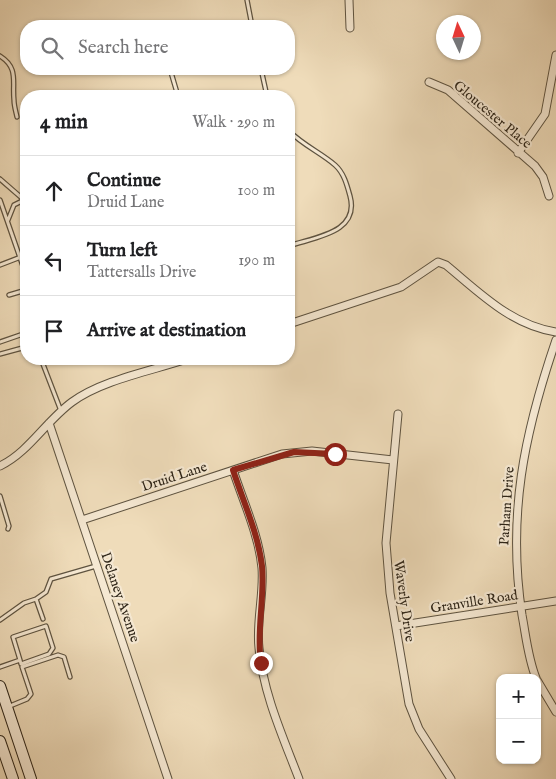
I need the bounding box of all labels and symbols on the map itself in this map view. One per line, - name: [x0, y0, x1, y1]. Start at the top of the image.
- north arrow: [436, 15, 481, 60]
- street label: Gloucester Place: [449, 77, 536, 153]
- route start: [324, 443, 347, 466]
- street label: Druid Lane: [139, 458, 210, 496]
- street label: Parham Drive: [495, 465, 519, 546]
- street label: Delaney Avenue: [96, 550, 144, 645]
- street label: Waverly Drive: [389, 559, 419, 644]
- street label: Granville Road: [429, 586, 520, 618]
- route end: [250, 652, 273, 675]

